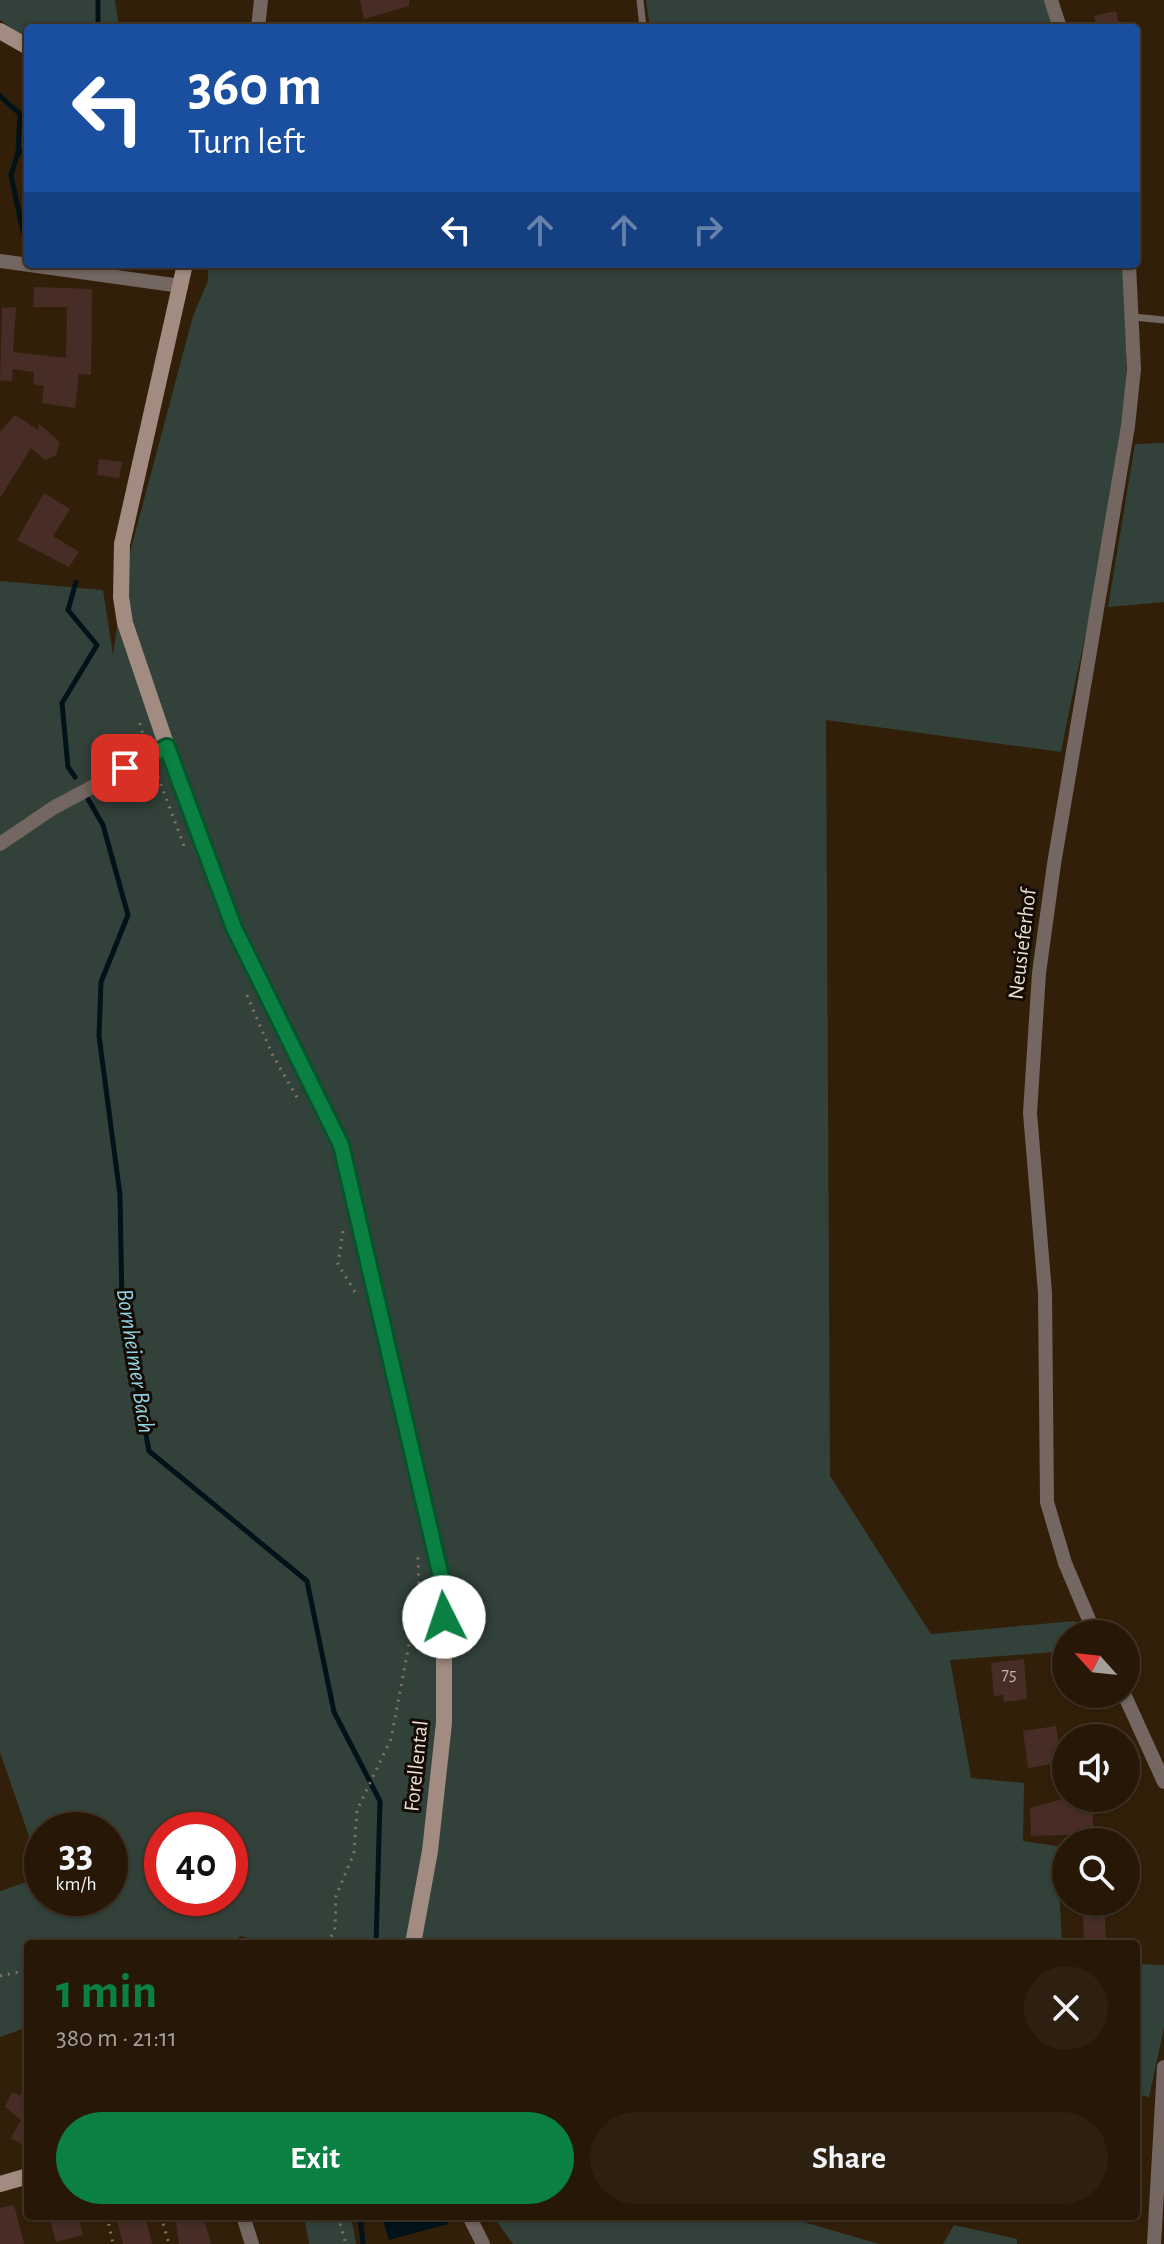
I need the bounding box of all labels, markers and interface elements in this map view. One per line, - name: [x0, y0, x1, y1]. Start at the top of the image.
- icon: left: [56, 56, 160, 160]
- text: 360 m: [188, 59, 322, 115]
- text: Turn left: [188, 124, 305, 160]
- icon: left: [434, 208, 478, 252]
- icon: ahead: [518, 208, 562, 252]
- icon: ahead: [602, 208, 646, 252]
- icon: right: [686, 208, 730, 252]
- pin: [91, 734, 159, 802]
- icon: arrive: [103, 746, 147, 790]
- street label: Neusieferhof: [1004, 886, 1040, 1001]
- water label: Bornheimer Bach: [112, 1287, 158, 1435]
- position arrow: [402, 1575, 486, 1659]
- north arrow: [1052, 1620, 1140, 1708]
- map controls: [1052, 1620, 1140, 1916]
- house number: 75: [1001, 1666, 1017, 1684]
- street label: Forellental: [400, 1719, 432, 1813]
- button: sound: [1052, 1724, 1140, 1812]
- speed limit sign: 40: [144, 1812, 248, 1916]
- button: search: [1052, 1828, 1140, 1916]
- text: 33: [59, 1834, 93, 1874]
- text: km/h: [55, 1874, 97, 1894]
- button: close: [1024, 1966, 1108, 2050]
- text: 1 min: [56, 1969, 157, 2017]
- text: 380 m · 21:11: [56, 2025, 177, 2051]
- button: Exit: [56, 2112, 574, 2204]
- button: Share: [590, 2112, 1108, 2204]

